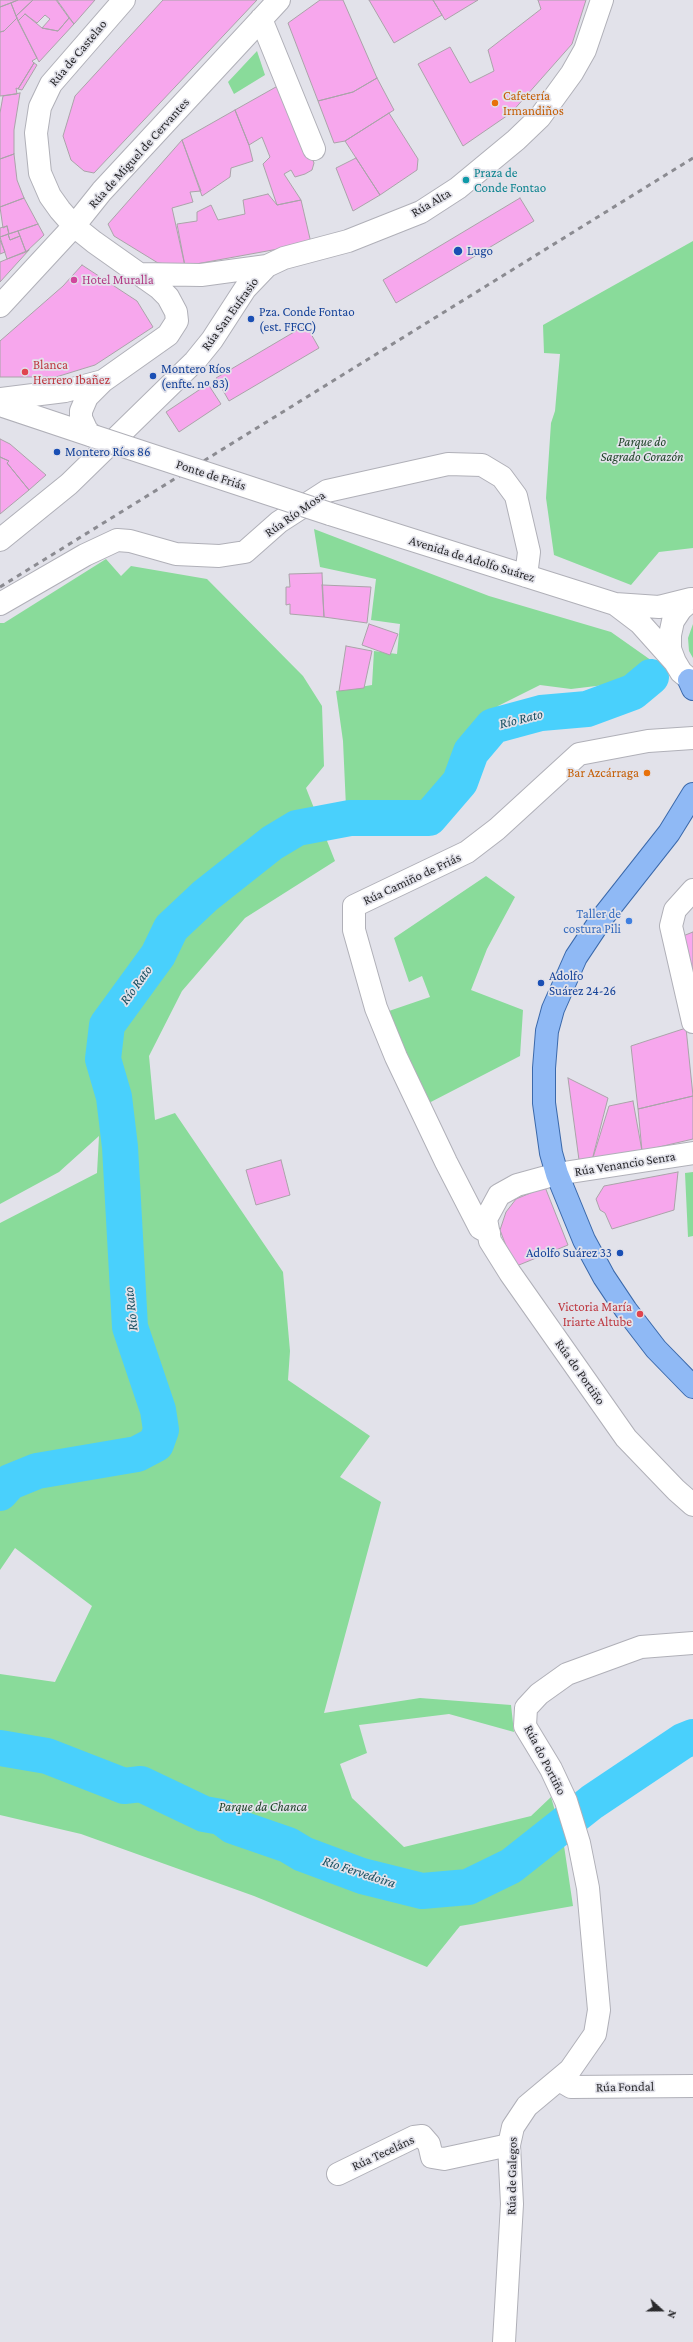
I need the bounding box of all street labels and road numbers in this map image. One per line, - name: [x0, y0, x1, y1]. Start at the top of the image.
- street label: Rúa de Castelao: [46, 17, 110, 89]
- street label: Rúa de Miguel de Cervantes: [85, 95, 193, 211]
- street label: Rúa Alta: [408, 185, 454, 221]
- street label: Rúa San Eufrasio: [198, 274, 262, 354]
- street label: Ponte de Friás: [174, 456, 248, 494]
- street label: Rúa Río Mosa: [262, 487, 328, 541]
- street label: Avenida de Adolfo Suárez: [407, 532, 537, 586]
- street label: Rúa Camiño de Friás: [361, 849, 463, 909]
- street label: Rúa Venancio Senra: [574, 1148, 676, 1180]
- street label: Rúa do Portiño: [552, 1336, 608, 1408]
- street label: Rúa do Portiño: [521, 1722, 569, 1798]
- street label: Rúa Fondal: [596, 2079, 654, 2095]
- street label: Rúa Teceláns: [349, 2132, 417, 2174]
- street label: Rúa de Galegos: [504, 2137, 520, 2215]

